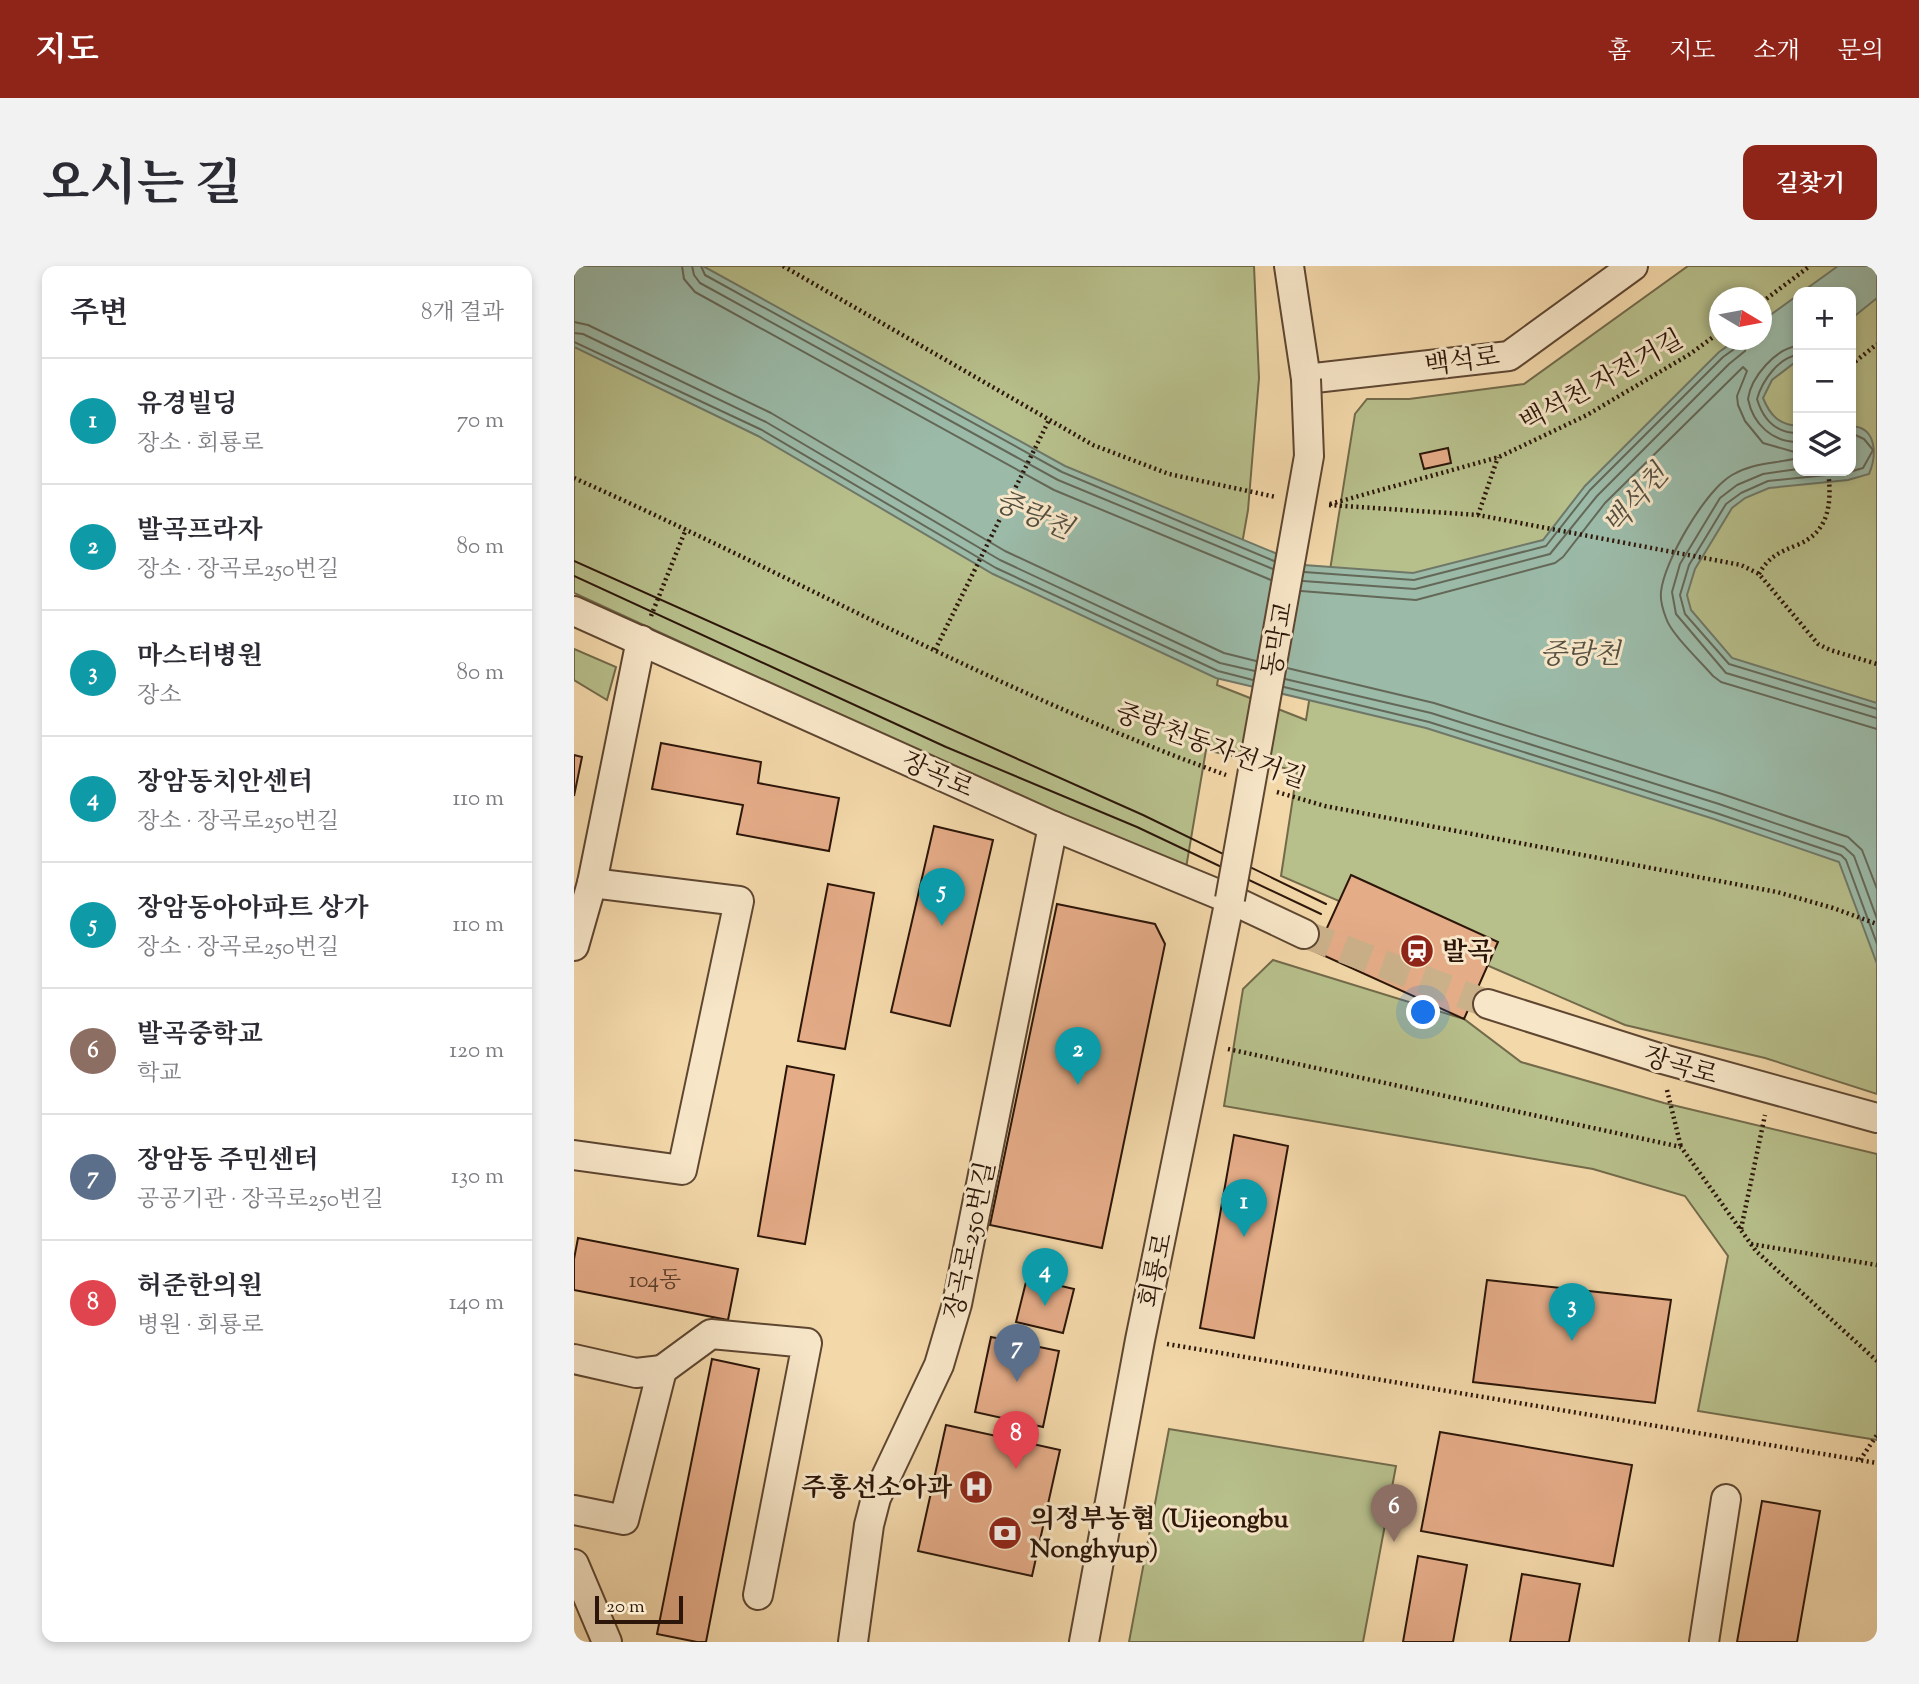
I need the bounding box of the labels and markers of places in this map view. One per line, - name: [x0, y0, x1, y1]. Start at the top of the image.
- pin: 5: [919, 868, 965, 926]
- station icon: 발곡: [1398, 932, 1436, 970]
- place label: 발곡: [1442, 935, 1492, 972]
- pin: 2: [1055, 1027, 1101, 1085]
- pin: 1: [1221, 1179, 1267, 1237]
- pin: 4: [1022, 1248, 1068, 1306]
- pin: 3: [1549, 1283, 1595, 1341]
- pin: 7: [994, 1324, 1040, 1382]
- pin: 8: [993, 1411, 1039, 1469]
- hospital icon: 주홍선소아과: [957, 1468, 995, 1506]
- place label: 주홍선소아과: [801, 1471, 953, 1508]
- pin: 6: [1371, 1484, 1417, 1542]
- place label: 의정부농협 (Uijeongbu Nonghyup): [1030, 1502, 1288, 1569]
- bank icon: 의정부농협 (Uijeongbu Nonghyup): [986, 1514, 1024, 1552]

